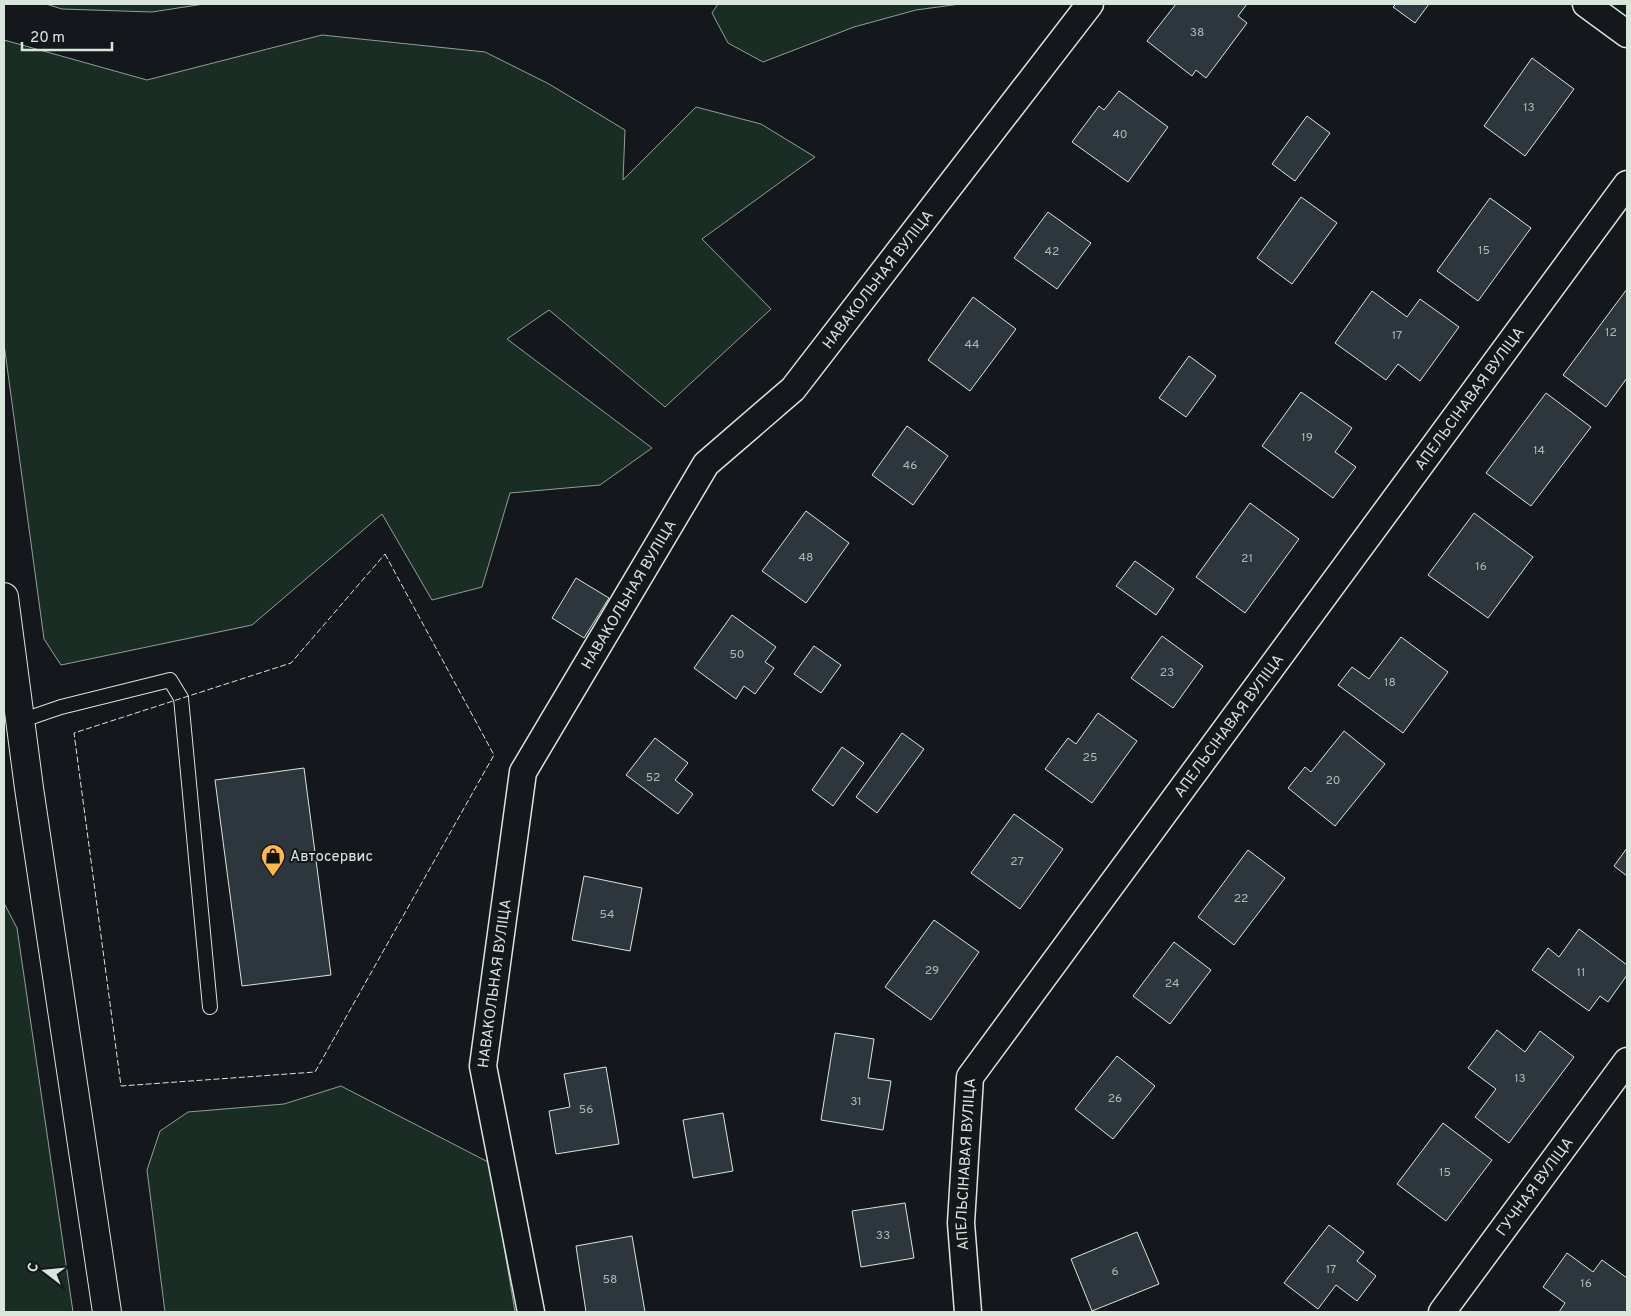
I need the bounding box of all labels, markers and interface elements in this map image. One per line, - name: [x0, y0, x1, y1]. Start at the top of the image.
- scale bar: [22, 20, 112, 52]
- house number: 38: [1190, 25, 1204, 41]
- text: 20 m: [30, 29, 65, 48]
- house number: 13: [1523, 100, 1535, 116]
- house number: 40: [1112, 127, 1128, 143]
- street label: НАВАКОЛЬНАЯ ВУЛІЦА: [819, 207, 938, 354]
- house number: 15: [1478, 243, 1490, 259]
- house number: 42: [1045, 244, 1059, 260]
- street label: АПЕЛЬСІНАВАЯ ВУЛІЦА: [1412, 324, 1529, 475]
- house number: 12: [1605, 325, 1617, 341]
- house number: 17: [1392, 328, 1402, 344]
- house number: 44: [965, 337, 979, 353]
- house number: 19: [1301, 430, 1313, 446]
- house number: 14: [1533, 443, 1545, 459]
- house number: 46: [903, 458, 917, 474]
- street label: НАВАКОЛЬНАЯ ВУЛІЦА: [578, 517, 682, 673]
- house number: 48: [799, 550, 813, 566]
- house number: 21: [1241, 551, 1253, 567]
- house number: 16: [1475, 559, 1487, 575]
- house number: 50: [729, 647, 745, 663]
- street label: АПЕЛЬСІНАВАЯ ВУЛІЦА: [1171, 651, 1289, 802]
- house number: 23: [1160, 665, 1174, 681]
- house number: 18: [1384, 675, 1396, 691]
- house number: 25: [1083, 750, 1097, 766]
- house number: 52: [646, 770, 660, 786]
- house number: 20: [1325, 773, 1341, 789]
- shop icon: Автосервис: [260, 843, 286, 877]
- place label: Автосервис: [290, 848, 373, 867]
- house number: 27: [1010, 854, 1024, 870]
- house number: 22: [1234, 891, 1248, 907]
- street label: НАВАКОЛЬНАЯ ВУЛІЦА: [475, 898, 517, 1069]
- house number: 54: [599, 907, 615, 923]
- house number: 29: [925, 963, 939, 979]
- house number: 11: [1577, 965, 1585, 981]
- house number: 24: [1165, 976, 1179, 992]
- house number: 13: [1514, 1071, 1526, 1087]
- street label: АПЕЛЬСІНАВАЯ ВУЛІЦА: [953, 1077, 981, 1251]
- house number: 26: [1108, 1091, 1122, 1107]
- house number: 31: [850, 1094, 862, 1110]
- house number: 56: [579, 1102, 593, 1118]
- street label: ГУЧНАЯ ВУЛІЦА: [1493, 1134, 1578, 1240]
- house number: 15: [1439, 1165, 1451, 1181]
- house number: 33: [876, 1228, 890, 1244]
- north arrow: [20, 1246, 70, 1296]
- text: С: [25, 1261, 43, 1274]
- house number: 17: [1326, 1262, 1336, 1278]
- house number: 6: [1111, 1264, 1119, 1280]
- house number: 58: [603, 1272, 617, 1288]
- house number: 16: [1580, 1276, 1592, 1292]

